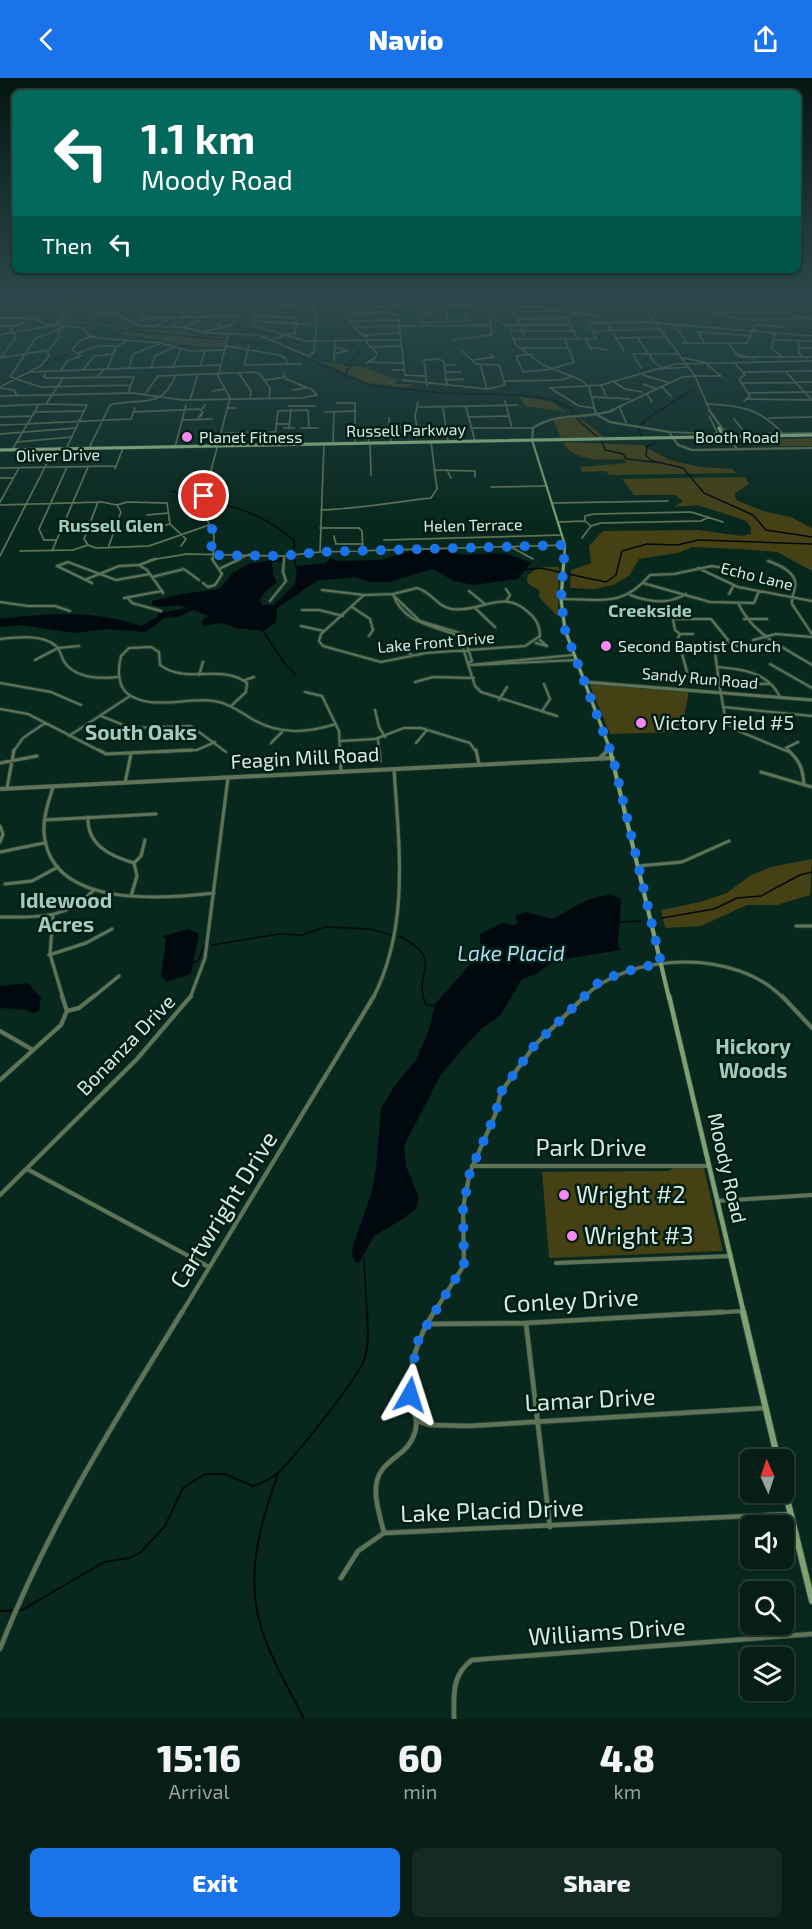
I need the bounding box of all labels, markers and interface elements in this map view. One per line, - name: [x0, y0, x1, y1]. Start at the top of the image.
- icon: back: [30, 23, 63, 56]
- text: Navio: [368, 23, 444, 55]
- icon: share: [749, 23, 782, 56]
- text: 1.1 km: [141, 112, 255, 162]
- icon: left: [42, 114, 120, 192]
- text: Moody Road: [141, 163, 293, 195]
- icon: left: [104, 228, 137, 261]
- text: Then: [42, 232, 92, 258]
- street label: Russell Parkway: [346, 419, 466, 440]
- place label: Planet Fitness: [199, 427, 302, 446]
- street label: Booth Road: [695, 427, 779, 446]
- marker: Planet Fitness: [180, 430, 194, 444]
- street label: Oliver Drive: [16, 444, 100, 465]
- pin: [178, 470, 229, 521]
- icon: arrive: [187, 479, 220, 512]
- district label: Russell Glen: [58, 514, 164, 536]
- street label: Helen Terrace: [423, 514, 523, 535]
- street label: Echo Lane: [719, 557, 795, 594]
- district label: Creekside: [608, 599, 692, 621]
- street label: Lake Front Drive: [377, 627, 495, 656]
- place label: Second Baptist Church: [618, 636, 781, 655]
- marker: Second Baptist Church: [599, 639, 613, 653]
- street label: Sandy Run Road: [641, 663, 759, 692]
- place label: Victory Field #5: [653, 710, 794, 734]
- marker: Victory Field #5: [634, 716, 648, 730]
- district label: South Oaks: [85, 719, 197, 744]
- street label: Feagin Mill Road: [230, 741, 380, 773]
- district label: Idlewood Acres: [20, 887, 112, 936]
- water label: Lake Placid: [457, 940, 565, 965]
- street label: Bonanza Drive: [71, 989, 179, 1100]
- district label: Hickory Woods: [715, 1033, 791, 1082]
- street label: Moody Road: [704, 1110, 752, 1225]
- street label: Cartwright Drive: [163, 1125, 283, 1293]
- street label: Park Drive: [535, 1132, 647, 1161]
- place label: Wright #2: [576, 1179, 686, 1208]
- marker: Wright #2: [557, 1188, 571, 1202]
- place label: Wright #3: [584, 1220, 694, 1249]
- marker: Wright #3: [565, 1229, 579, 1243]
- street label: Conley Drive: [502, 1281, 639, 1318]
- position arrow: [378, 1363, 442, 1427]
- street label: Lamar Drive: [524, 1381, 656, 1416]
- north arrow: [740, 1449, 794, 1503]
- map controls: [740, 1449, 794, 1701]
- street label: Lake Placid Drive: [400, 1492, 584, 1527]
- button: sound: [740, 1515, 794, 1569]
- button: search: [740, 1581, 794, 1635]
- street label: Williams Drive: [527, 1611, 687, 1650]
- button: layers: [740, 1647, 794, 1701]
- text: 15:16: [157, 1736, 241, 1779]
- text: 60: [398, 1736, 443, 1779]
- text: 4.8: [600, 1736, 655, 1779]
- text: Arrival: [169, 1779, 229, 1803]
- text: min: [403, 1779, 437, 1803]
- text: km: [614, 1779, 641, 1803]
- button: Exit: [30, 1848, 400, 1917]
- button: Share: [412, 1848, 782, 1917]

